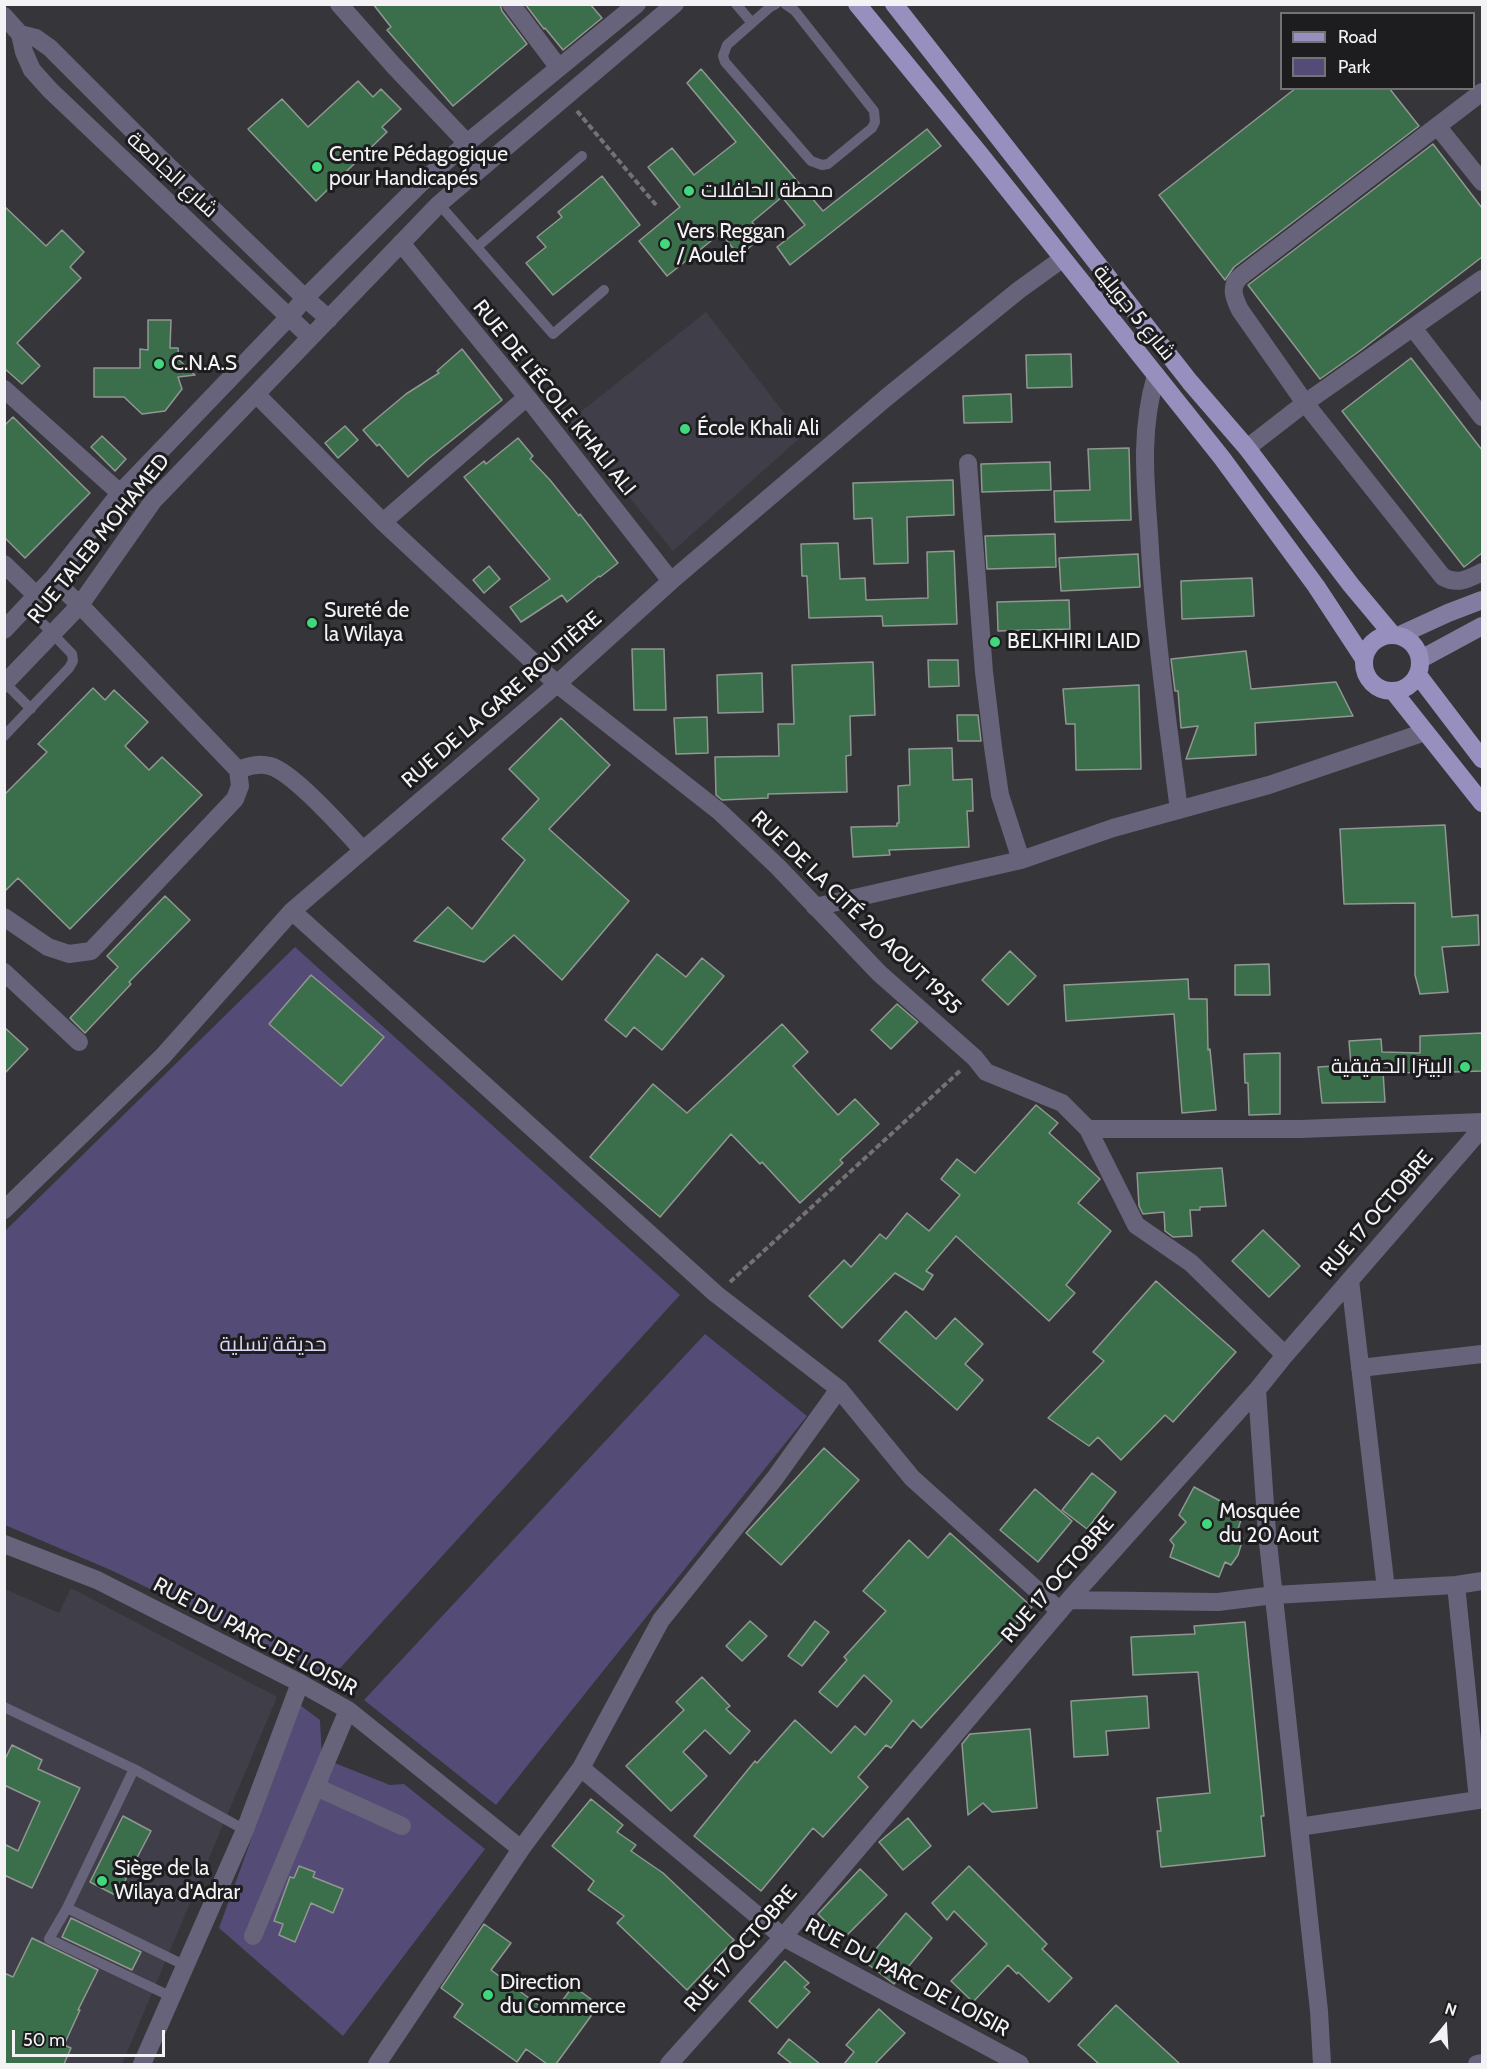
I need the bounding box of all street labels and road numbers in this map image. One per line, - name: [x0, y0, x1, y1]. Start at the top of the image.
- street label: شارع الجامعة: [121, 127, 223, 223]
- street label: شارع 5 جويلية: [1088, 260, 1180, 366]
- street label: RUE DE L'ÉCOLE KHALI ALI: [467, 295, 641, 501]
- street label: RUE TALEB MOHAMED: [23, 449, 175, 629]
- street label: RUE DE LA GARE ROUTIÈRE: [397, 606, 607, 794]
- street label: RUE DE LA CITÉ 20 AOUT 1955: [746, 806, 966, 1020]
- street label: RUE 17 OCTOBRE: [1315, 1146, 1439, 1282]
- street label: RUE 17 OCTOBRE: [996, 1512, 1120, 1648]
- street label: RUE DU PARC DE LOISIR: [149, 1573, 361, 1701]
- street label: RUE 17 OCTOBRE: [679, 1881, 803, 2017]
- street label: RUE DU PARC DE LOISIR: [801, 1914, 1013, 2042]

